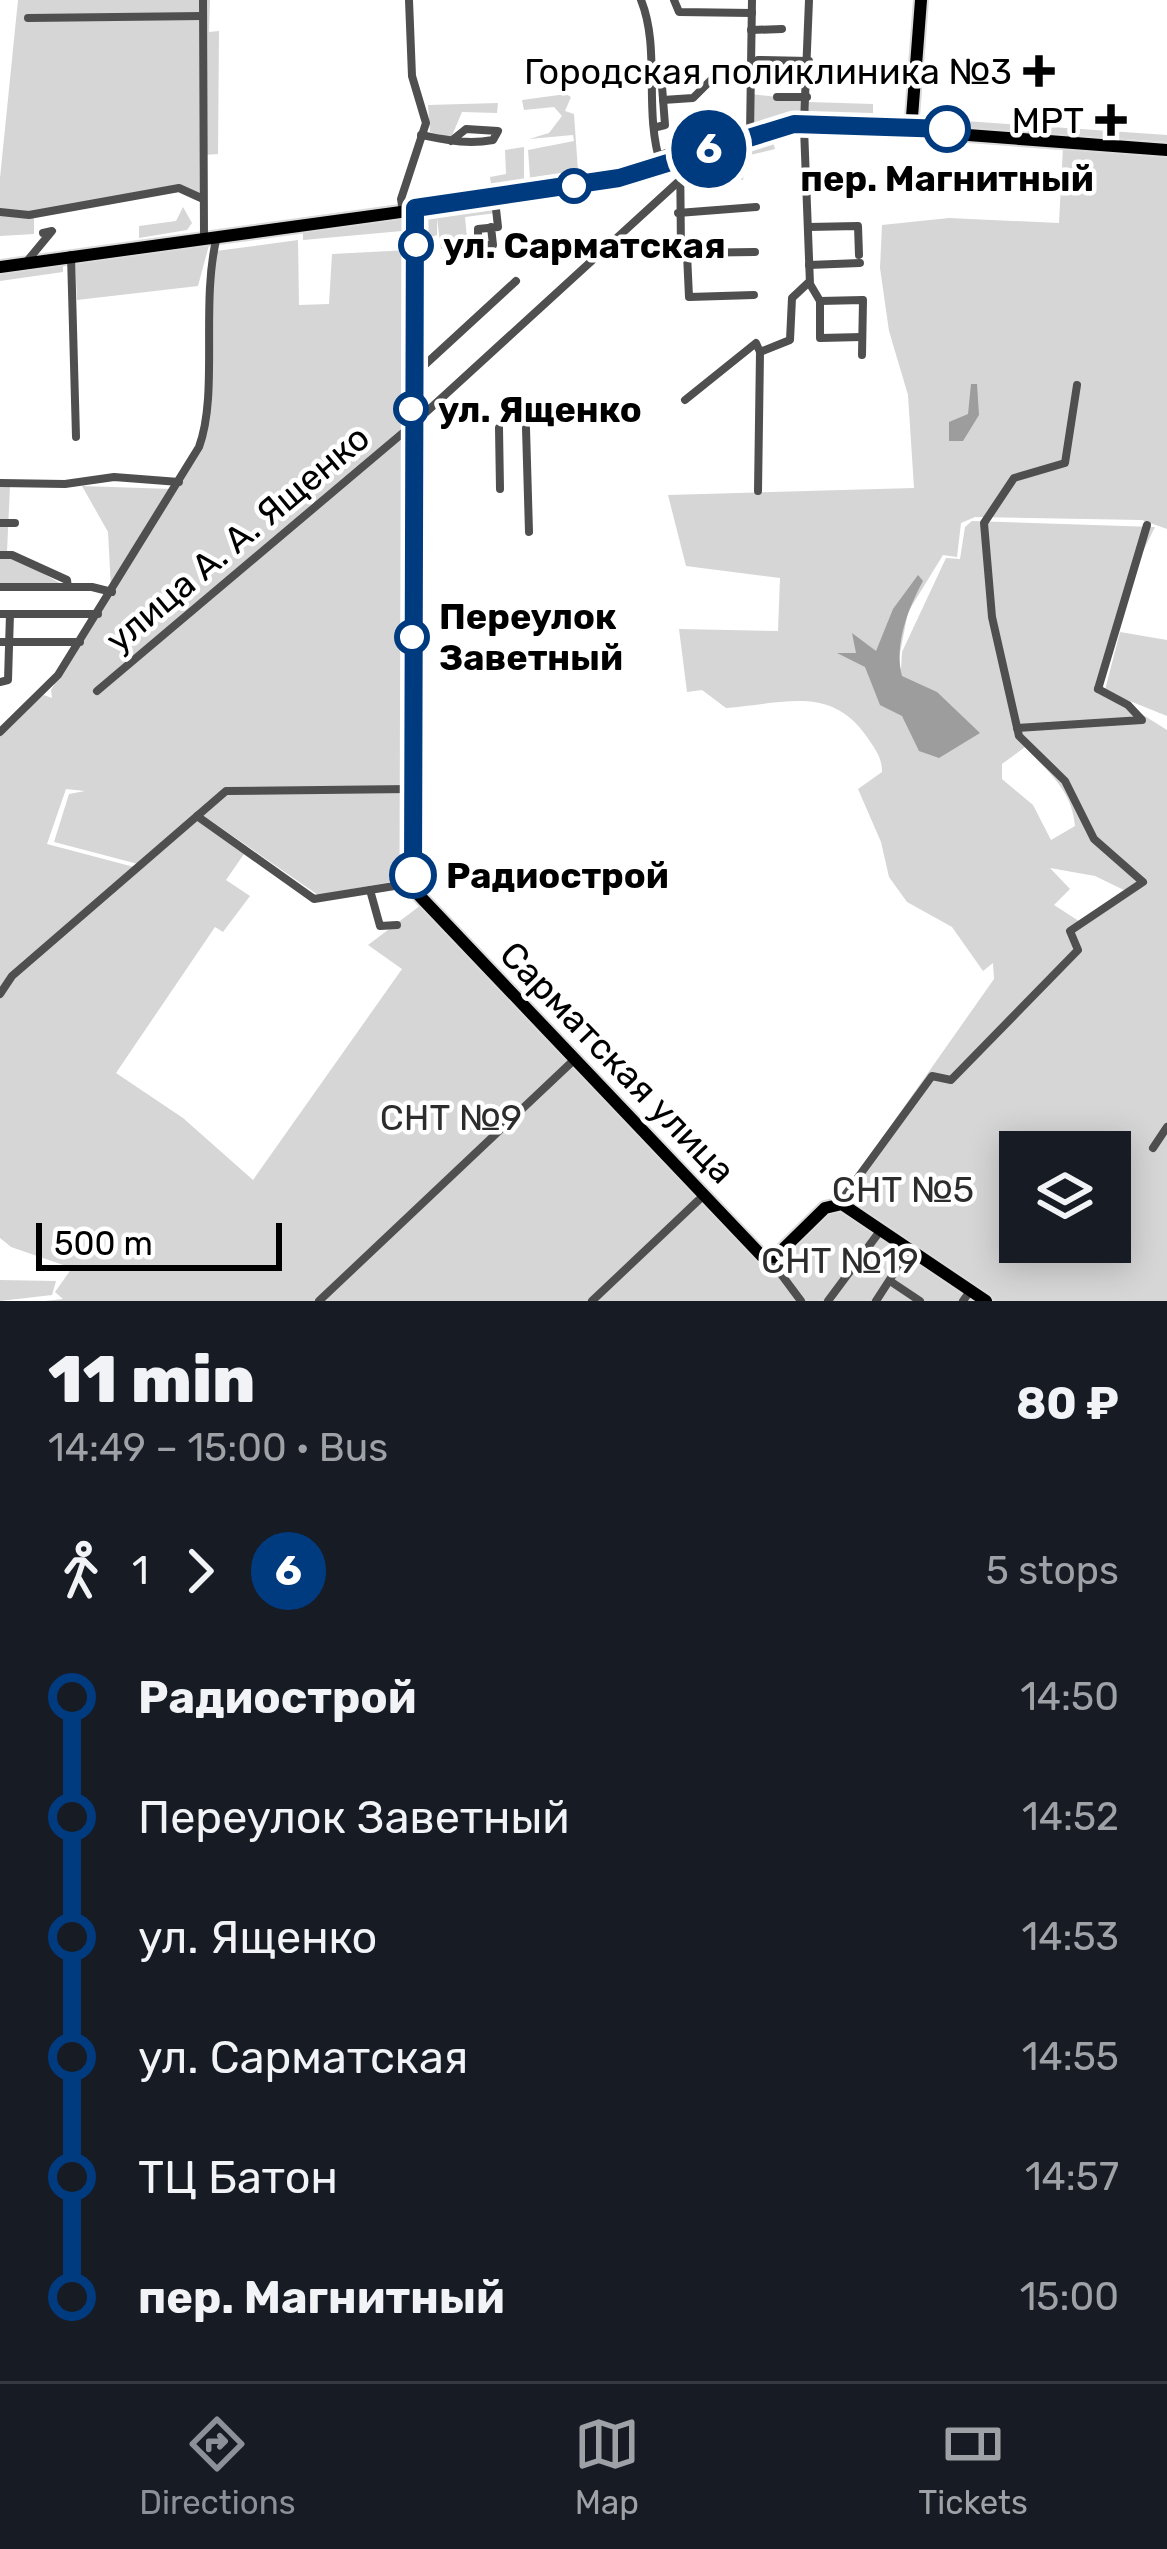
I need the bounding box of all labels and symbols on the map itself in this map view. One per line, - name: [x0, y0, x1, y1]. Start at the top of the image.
- place label: Городская поликлиника №3: [524, 50, 1012, 93]
- marker: Городская поликлиника №3: [1023, 55, 1055, 87]
- place label: МРТ: [1011, 99, 1084, 142]
- marker: МРТ: [1095, 104, 1127, 136]
- marker: пер. Магнитный: [925, 107, 969, 151]
- line badge: 6: [670, 110, 748, 188]
- place label: пер. Магнитный: [800, 157, 1094, 200]
- unlabelled marker: [558, 170, 590, 202]
- place label: ул. Сарматская: [443, 224, 726, 267]
- marker: ул. Сарматская: [400, 229, 432, 261]
- place label: ул. Ященко: [438, 388, 642, 431]
- marker: ул. Ященко: [395, 393, 427, 425]
- street label: улица А. А. Ященко: [97, 416, 378, 661]
- place label: Переулок Заветный: [439, 595, 623, 679]
- marker: Переулок Заветный: [396, 621, 428, 653]
- marker: Радиострой: [391, 853, 435, 897]
- place label: Радиострой: [446, 854, 669, 897]
- street label: Сарматская улица: [491, 933, 744, 1192]
- park label: СНТ №9: [380, 1096, 522, 1139]
- park label: СНТ №5: [832, 1168, 974, 1211]
- scale bar: [36, 1217, 282, 1270]
- park label: СНТ №19: [761, 1239, 919, 1282]

